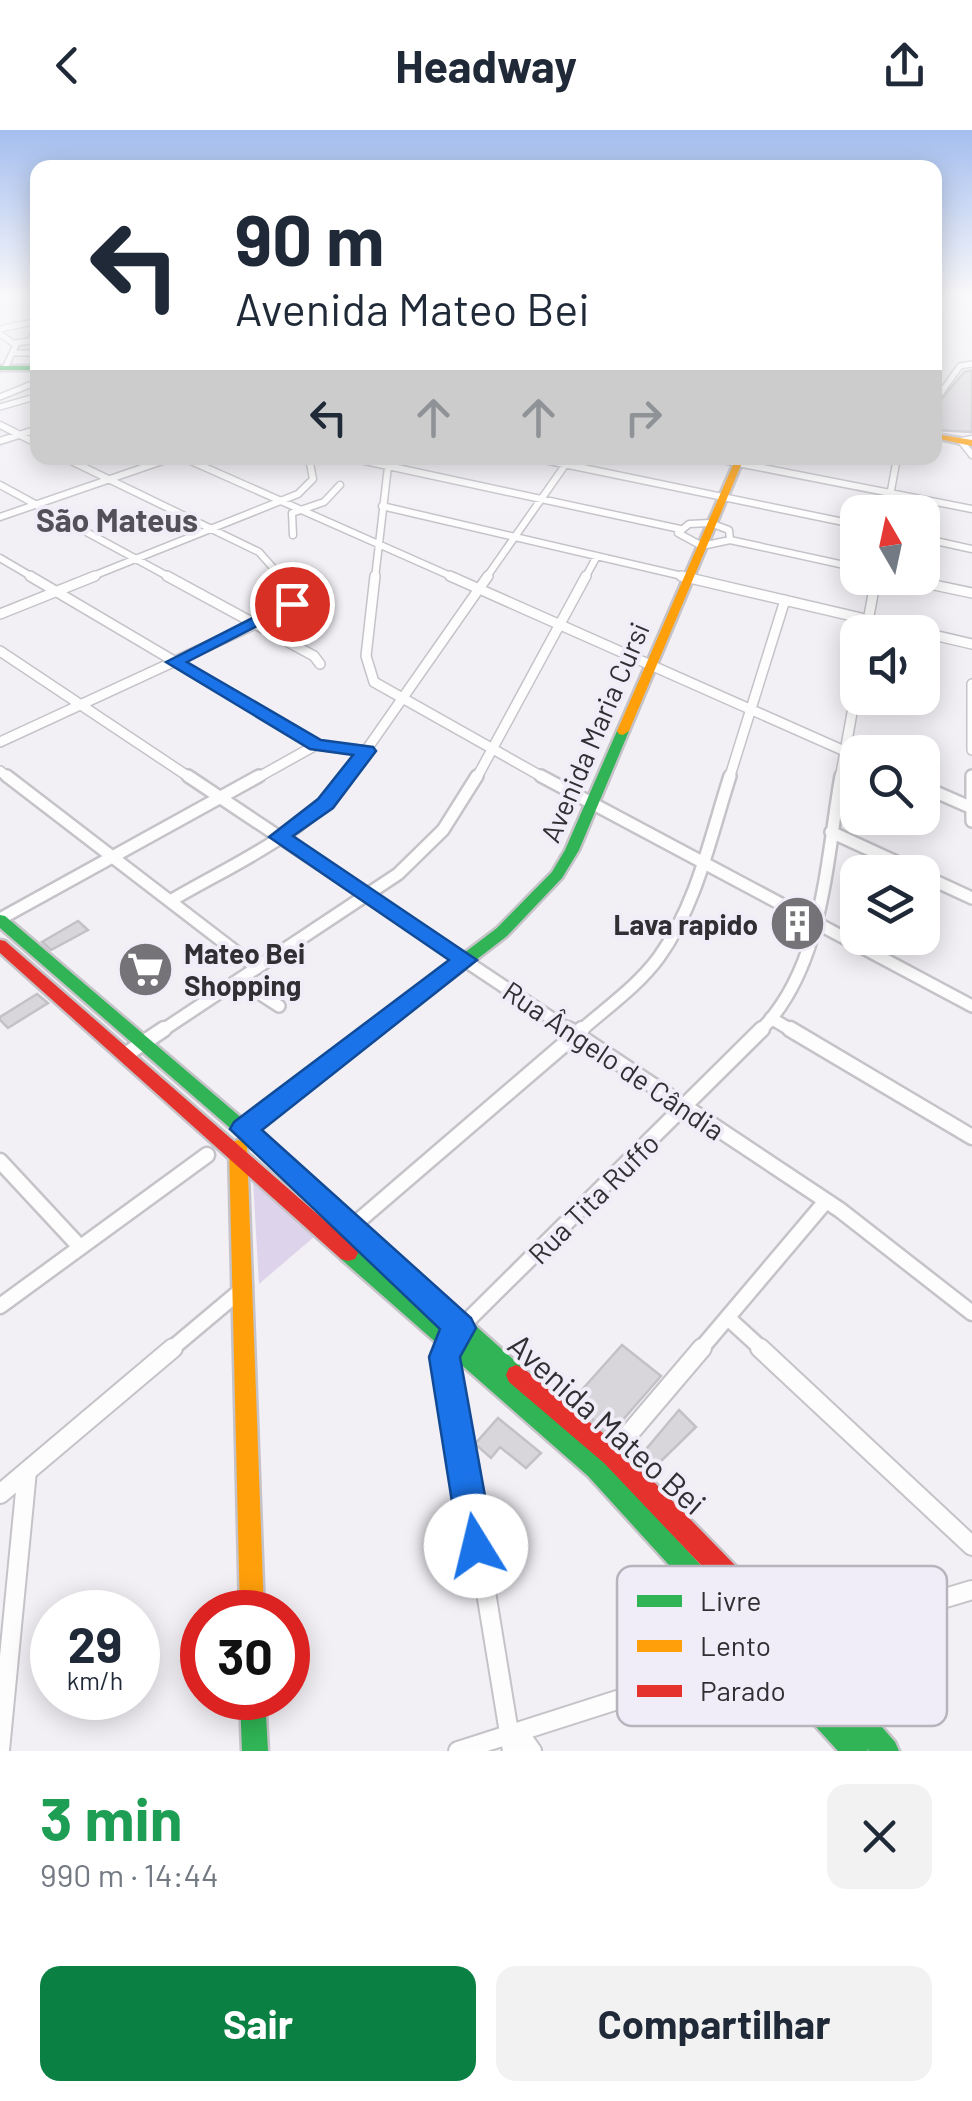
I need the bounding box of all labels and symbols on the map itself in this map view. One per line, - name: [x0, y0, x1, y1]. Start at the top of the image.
- north arrow: [840, 495, 940, 595]
- district label: São Mateus: [36, 500, 198, 538]
- pin: [250, 562, 335, 647]
- street label: Avenida Maria Cursi: [532, 617, 656, 847]
- building icon: Lava rapido: [767, 894, 827, 954]
- place label: Lava rapido: [614, 907, 758, 941]
- place label: Mateo Bei Shopping: [184, 936, 305, 1002]
- supermarket icon: Mateo Bei Shopping: [115, 939, 175, 999]
- street label: Rua Ângelo de Cândia: [497, 973, 731, 1147]
- street label: Rua Tita Ruffo: [521, 1126, 665, 1270]
- street label: Avenida Mateo Bei: [502, 1324, 714, 1522]
- position arrow: [424, 1494, 528, 1598]
- legend: [617, 1566, 947, 1726]
- text: Livre: [700, 1583, 761, 1617]
- speed limit sign: 30: [180, 1590, 310, 1720]
- text: Lento: [700, 1628, 771, 1662]
- text: Parado: [700, 1673, 786, 1707]

